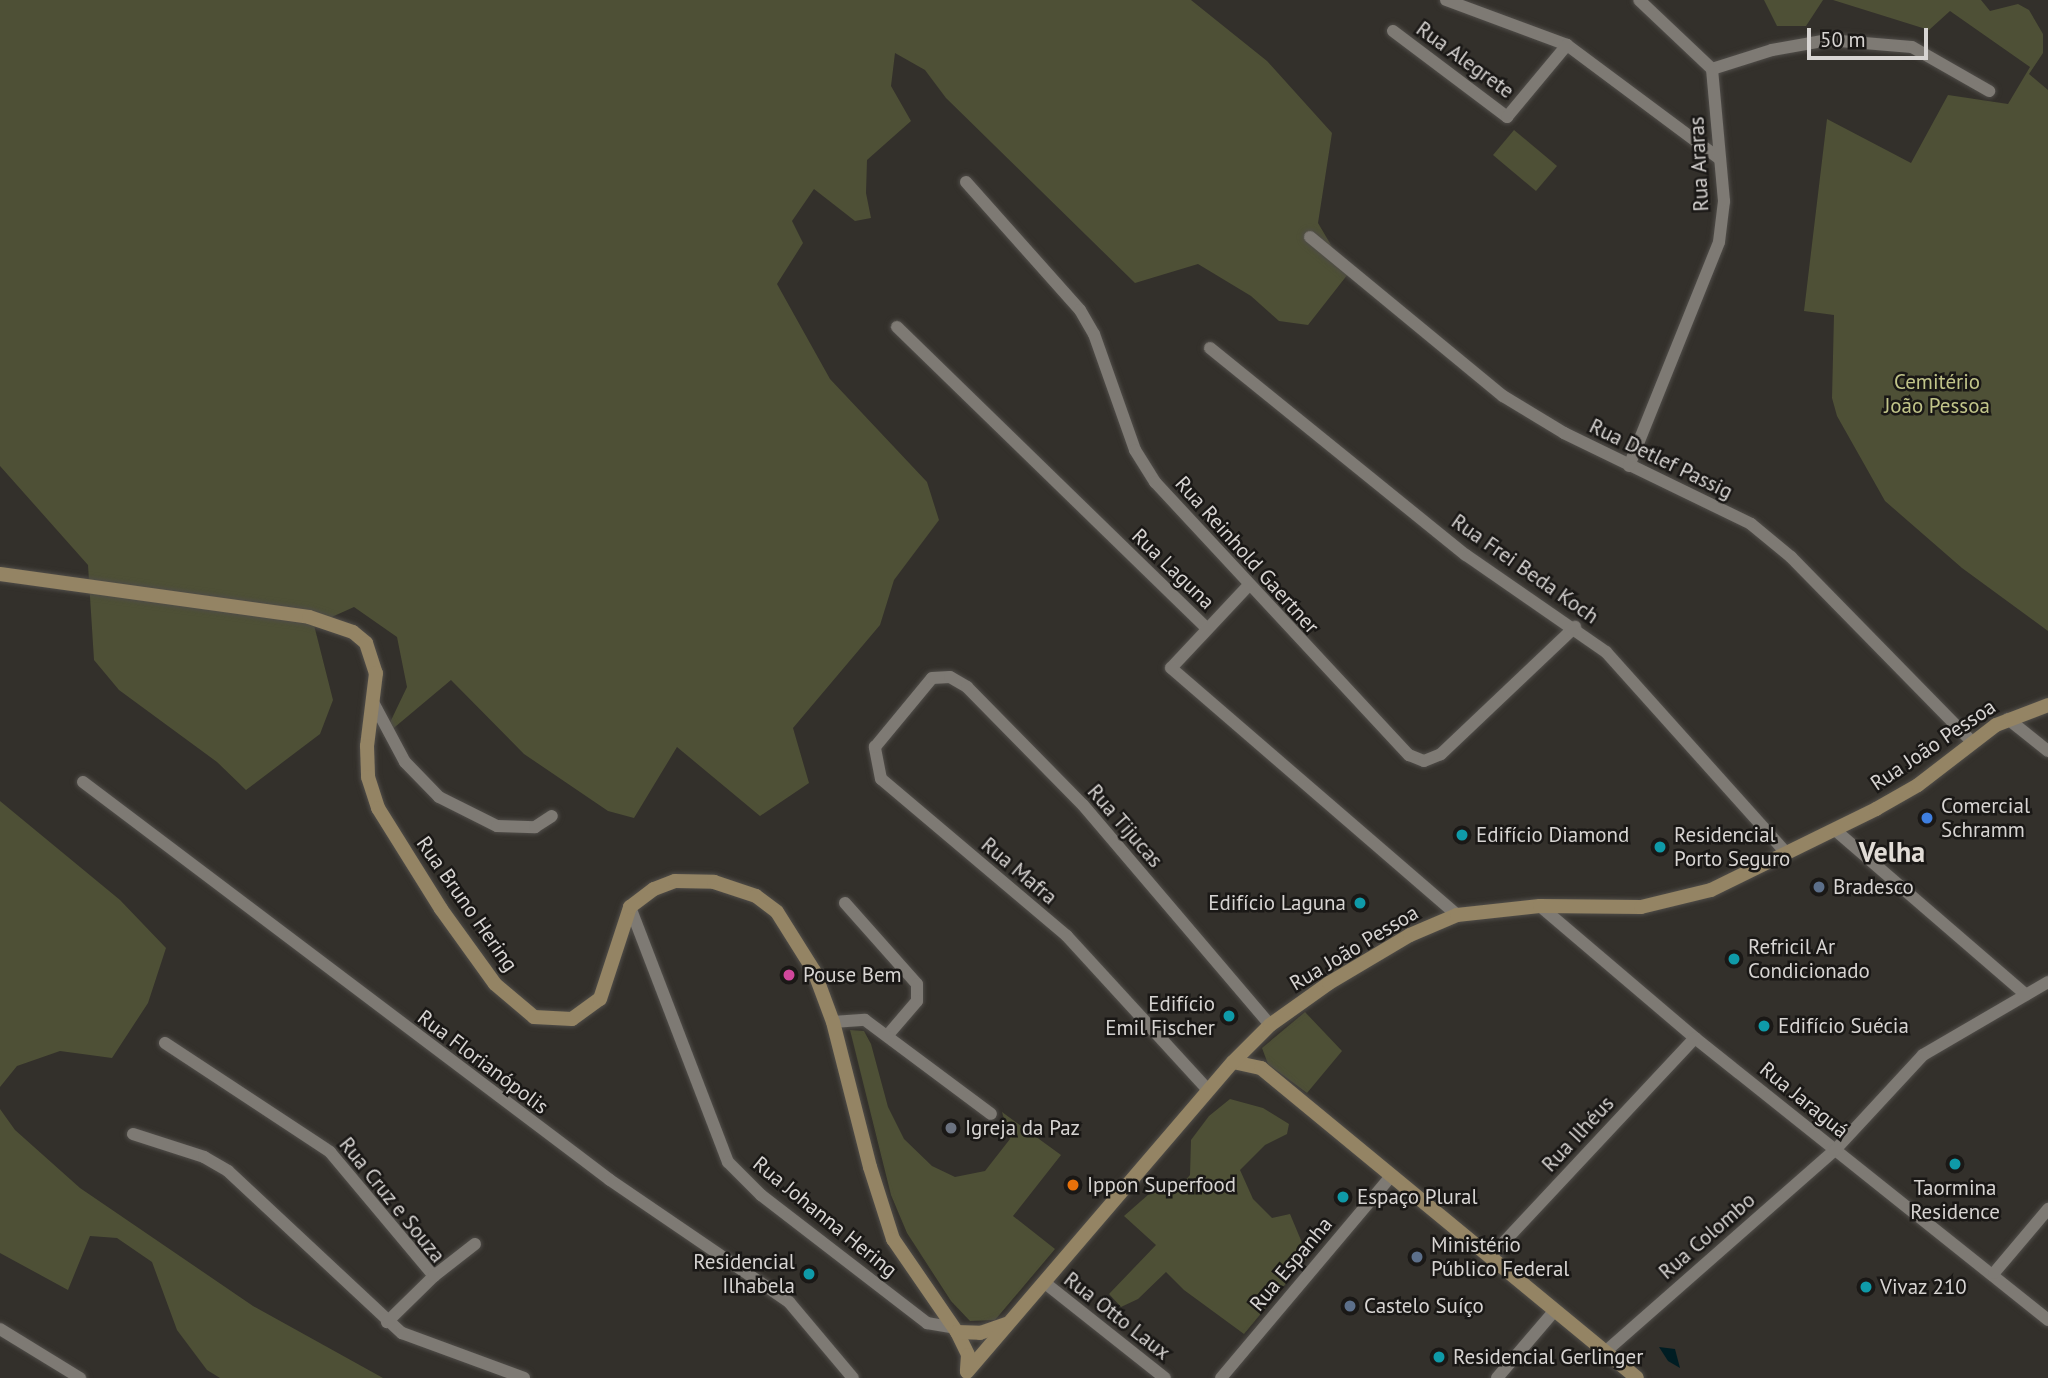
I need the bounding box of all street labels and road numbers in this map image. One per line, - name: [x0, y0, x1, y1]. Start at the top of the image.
- street label: Rua Alegrete: [1411, 16, 1519, 104]
- street label: Rua Araras: [1684, 115, 1714, 213]
- street label: Rua Detlef Passig: [1585, 413, 1737, 505]
- street label: Rua Reinhold Gaertner: [1170, 471, 1324, 639]
- street label: Rua Frei Beda Koch: [1447, 509, 1603, 629]
- street label: Rua Laguna: [1126, 523, 1220, 615]
- street label: Rua João Pessoa: [1866, 694, 2000, 796]
- street label: Rua Tijucas: [1082, 779, 1168, 873]
- street label: Rua Bruno Hering: [411, 832, 523, 976]
- street label: Rua Mafra: [976, 832, 1062, 910]
- street label: Rua João Pessoa: [1285, 900, 1423, 996]
- street label: Rua Florianópolis: [413, 1005, 553, 1119]
- street label: Rua Jaraguá: [1755, 1057, 1853, 1143]
- street label: Rua Ilhéus: [1537, 1091, 1619, 1177]
- street label: Rua Cruz e Souza: [334, 1132, 450, 1268]
- street label: Rua Johanna Hering: [748, 1151, 902, 1283]
- street label: Rua Colombo: [1654, 1187, 1760, 1285]
- street label: Rua Espanha: [1244, 1212, 1338, 1316]
- street label: Rua Otto Laux: [1059, 1267, 1175, 1365]

